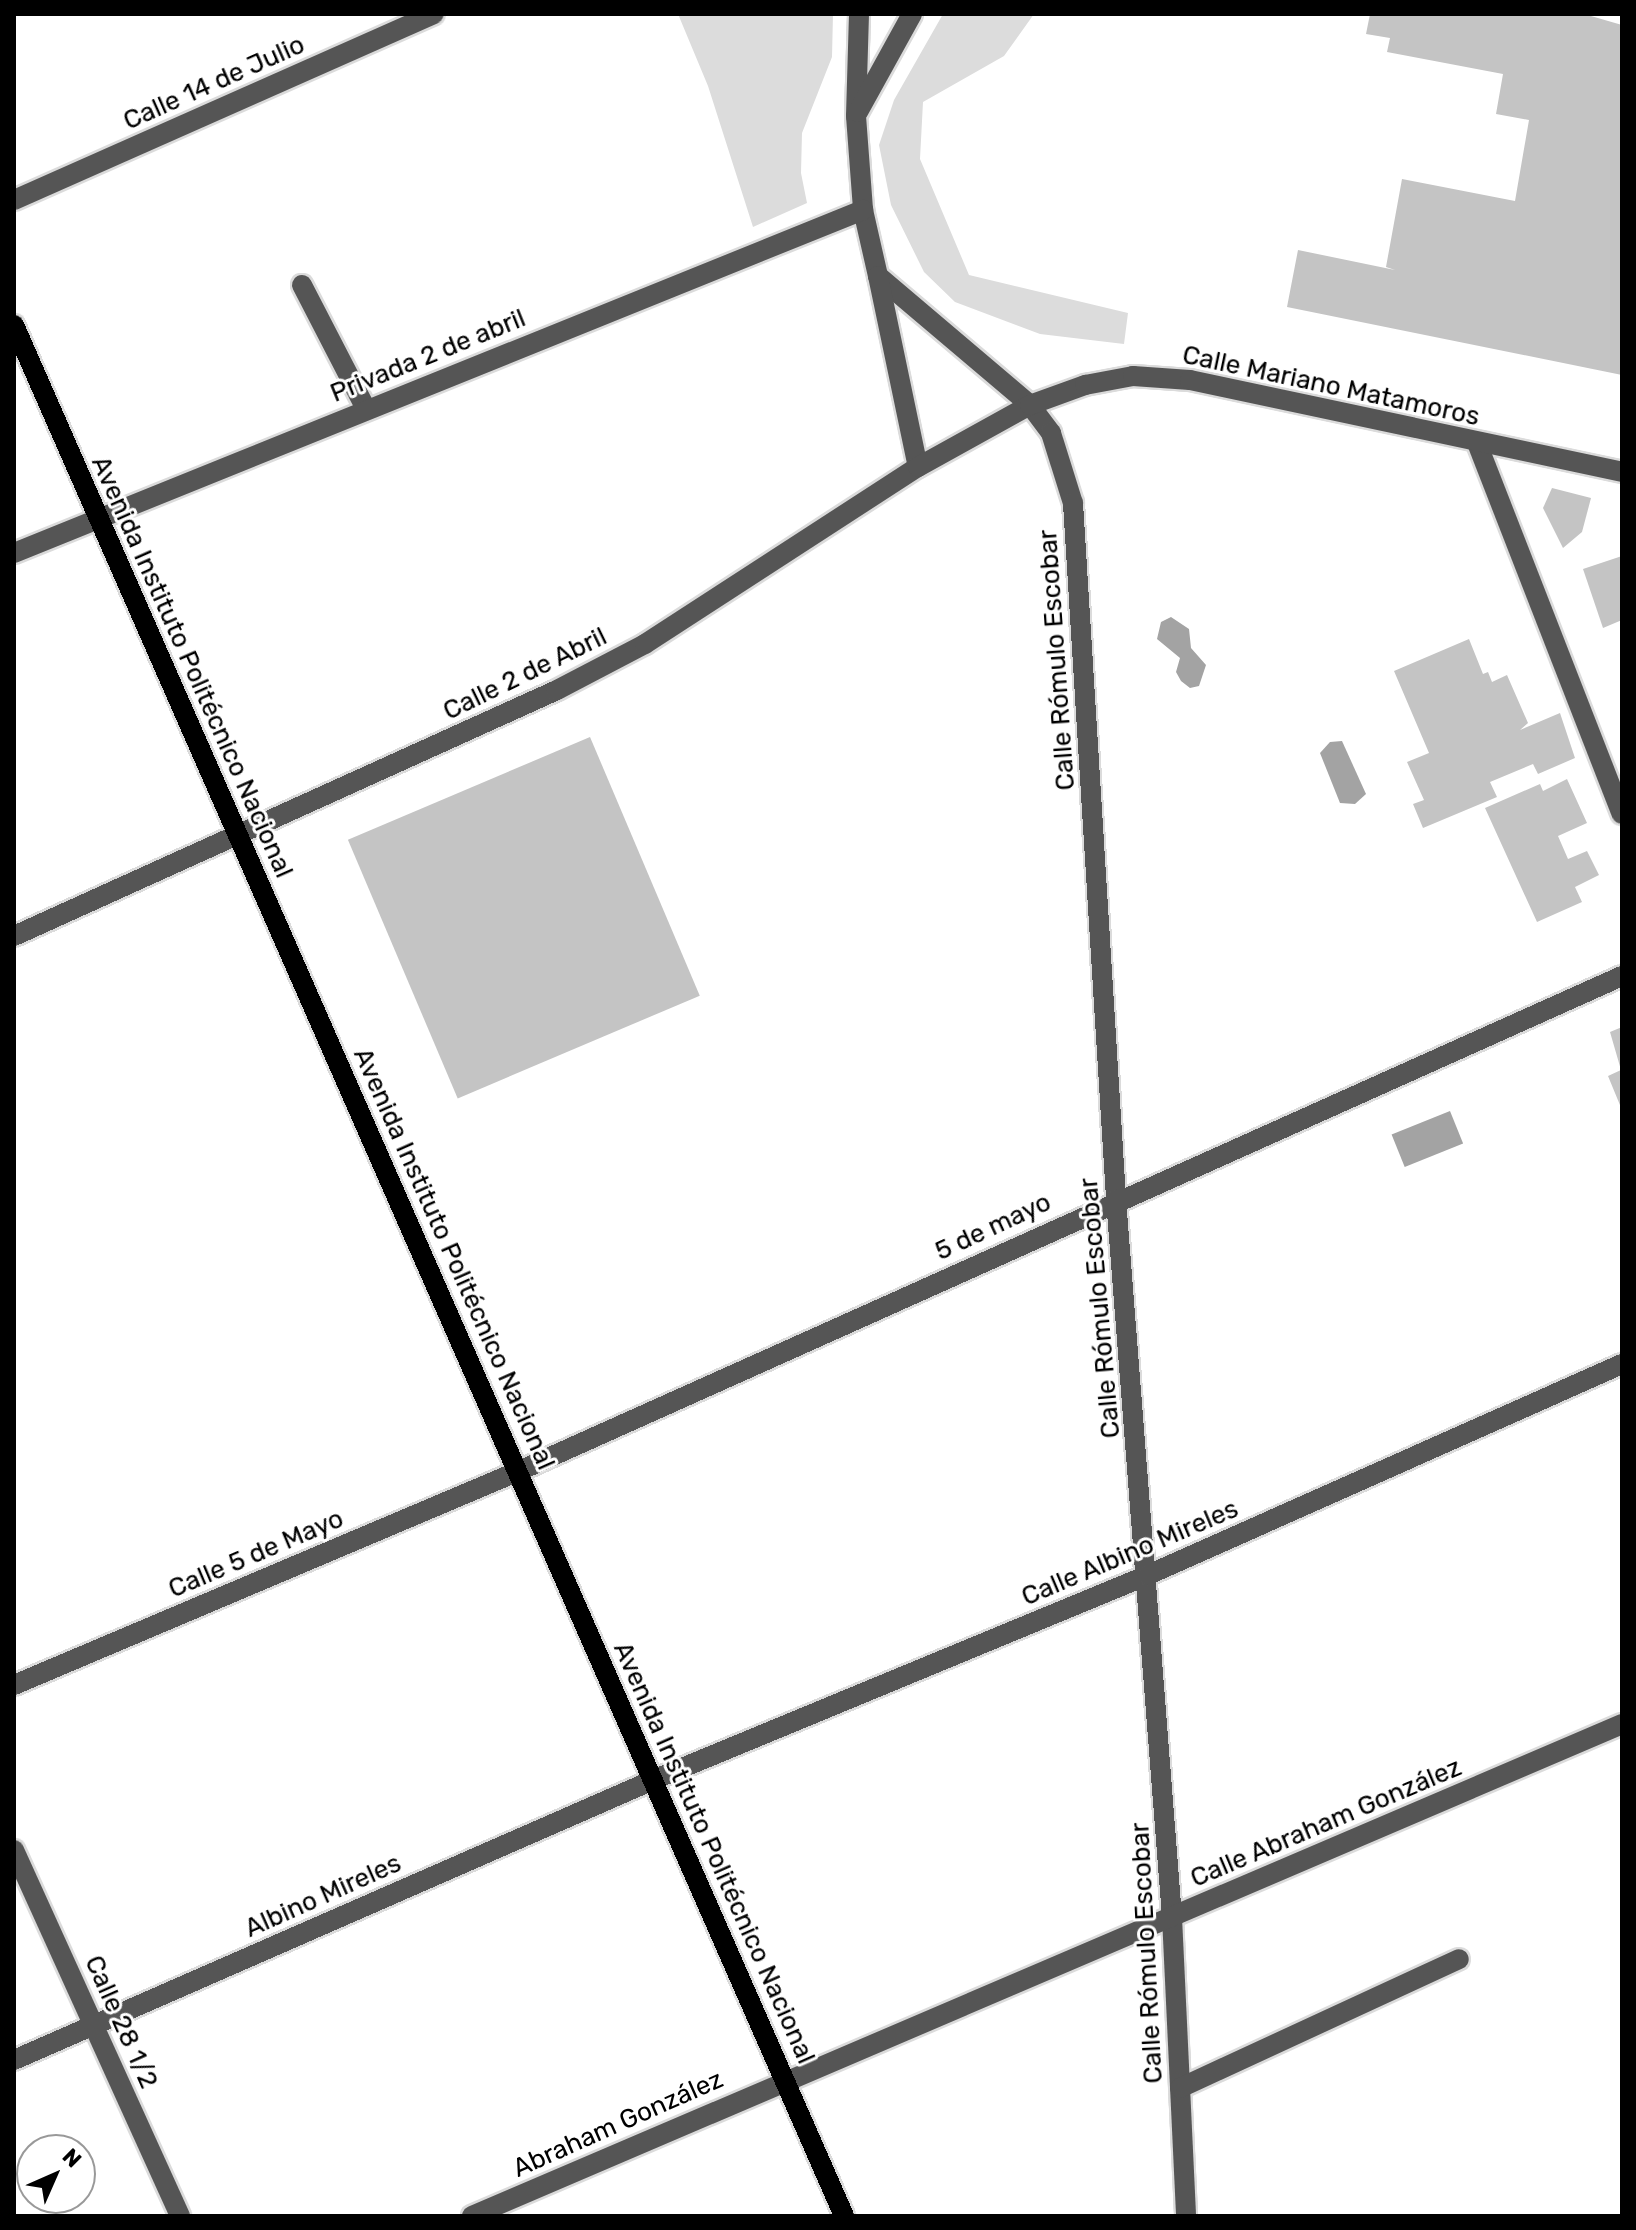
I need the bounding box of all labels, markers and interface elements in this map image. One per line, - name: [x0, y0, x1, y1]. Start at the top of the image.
- street label: Calle 14 de Julio: [119, 29, 309, 137]
- street label: Privada 2 de abril: [326, 303, 530, 409]
- street label: Calle Mariano Matamoros: [1180, 339, 1482, 433]
- street label: Avenida Instituto Politécnico Nacional: [85, 451, 299, 883]
- street label: Calle Rómulo Escobar: [1032, 529, 1082, 791]
- street label: Calle 2 de Abril: [438, 621, 612, 727]
- street label: Avenida Instituto Politécnico Nacional: [347, 1043, 561, 1475]
- street label: Calle Rómulo Escobar: [1073, 1176, 1127, 1440]
- street label: 5 de mayo: [930, 1187, 1056, 1267]
- street label: Calle Albino Mireles: [1017, 1493, 1243, 1613]
- street label: Calle 5 de Mayo: [164, 1503, 348, 1605]
- street label: Avenida Instituto Politécnico Nacional: [607, 1637, 821, 2069]
- street label: Calle Abraham González: [1186, 1752, 1466, 1894]
- street label: Calle Rómulo Escobar: [1125, 1822, 1169, 2084]
- street label: Albino Mireles: [240, 1848, 406, 1944]
- street label: Calle 28 1/2: [78, 1951, 164, 2093]
- street label: Abraham González: [508, 2064, 728, 2184]
- north arrow: [16, 2134, 96, 2214]
- text: N: [57, 2143, 87, 2173]

